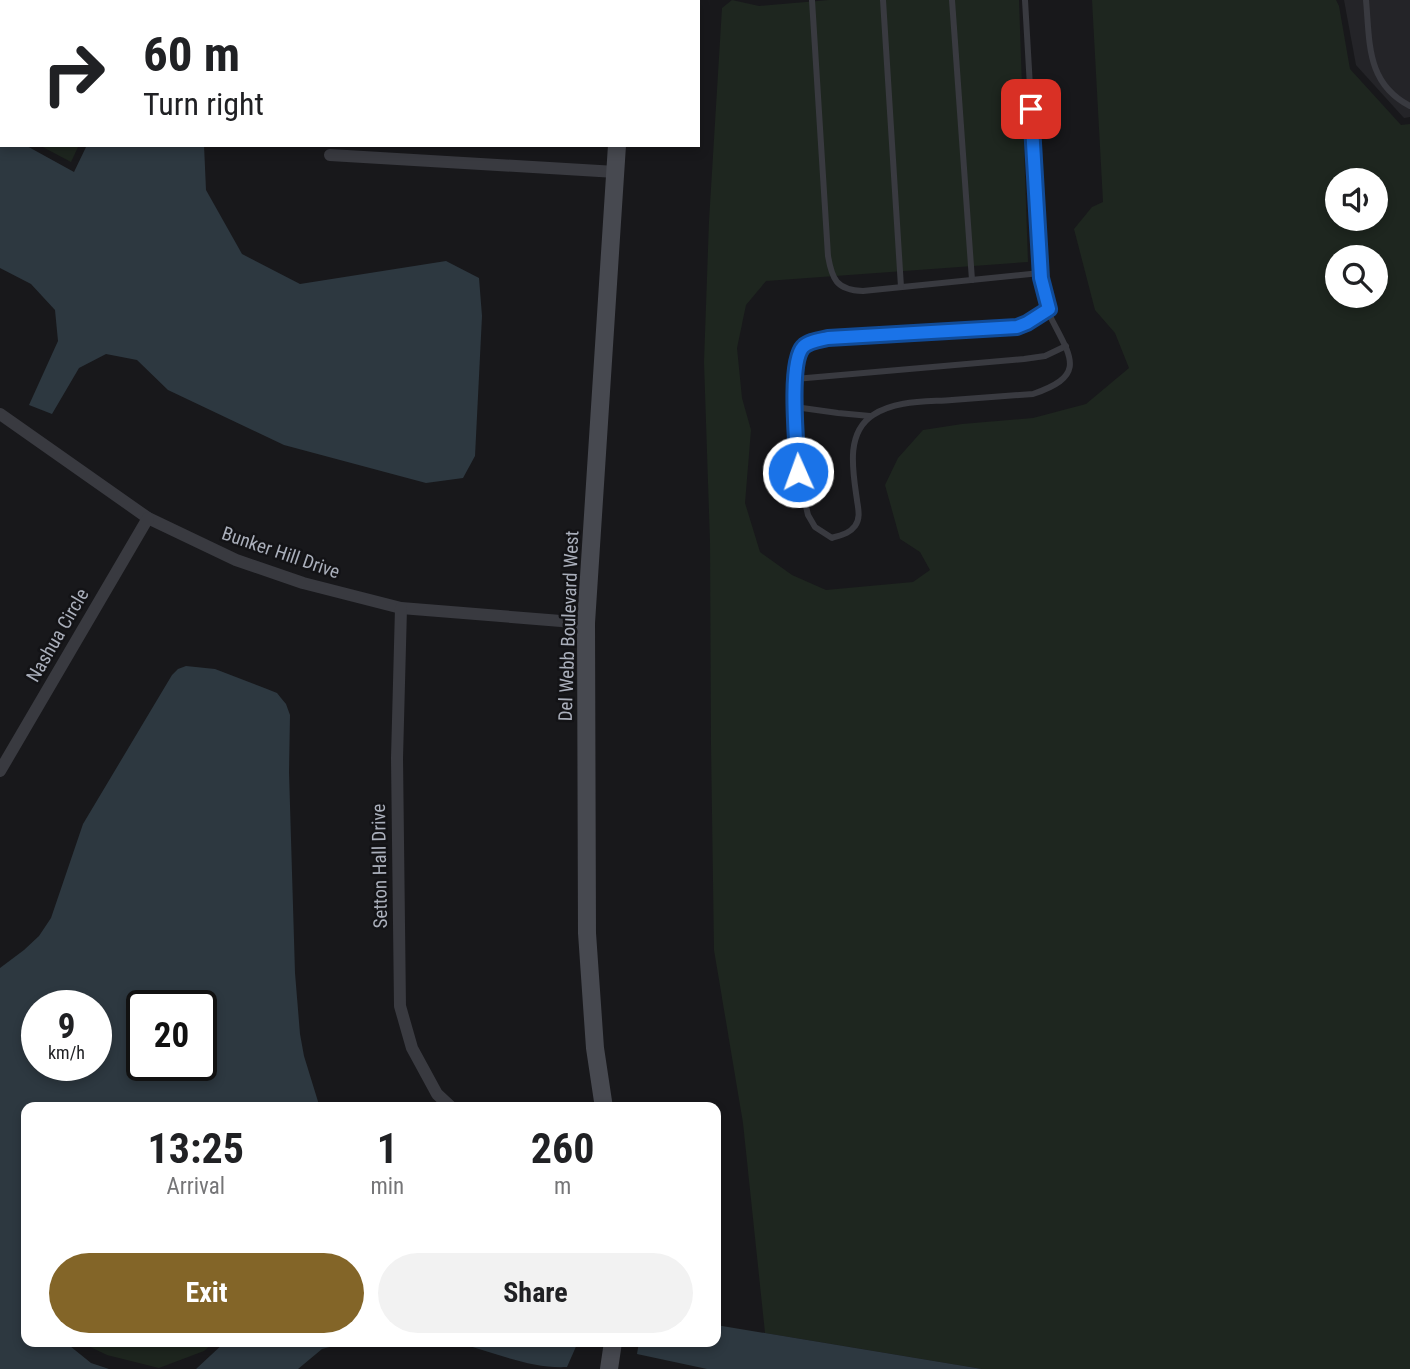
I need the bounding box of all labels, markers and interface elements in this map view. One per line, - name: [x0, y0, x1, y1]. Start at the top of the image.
- text: 60 m: [143, 26, 240, 83]
- icon: right: [28, 28, 119, 119]
- pin: [1001, 79, 1061, 139]
- text: Turn right: [143, 85, 264, 123]
- icon: arrive: [1012, 90, 1050, 128]
- map controls: [1325, 168, 1388, 308]
- button: sound: [1325, 168, 1388, 231]
- button: search: [1325, 245, 1388, 308]
- position arrow: [761, 435, 835, 509]
- street label: Bunker Hill Drive: [219, 522, 343, 583]
- street label: Del Webb Boulevard West: [554, 530, 583, 722]
- street label: Nashua Circle: [21, 584, 93, 686]
- street label: Setton Hall Drive: [367, 803, 392, 929]
- speed limit sign: 20: [126, 990, 217, 1081]
- text: 9: [58, 1006, 75, 1047]
- text: km/h: [48, 1042, 85, 1063]
- text: 13:25: [148, 1124, 244, 1173]
- text: 1: [377, 1124, 398, 1173]
- text: 260: [531, 1124, 594, 1173]
- text: Arrival: [166, 1173, 225, 1200]
- text: min: [370, 1173, 404, 1200]
- text: m: [554, 1173, 571, 1200]
- button: Exit: [49, 1253, 364, 1333]
- button: Share: [378, 1253, 693, 1333]

